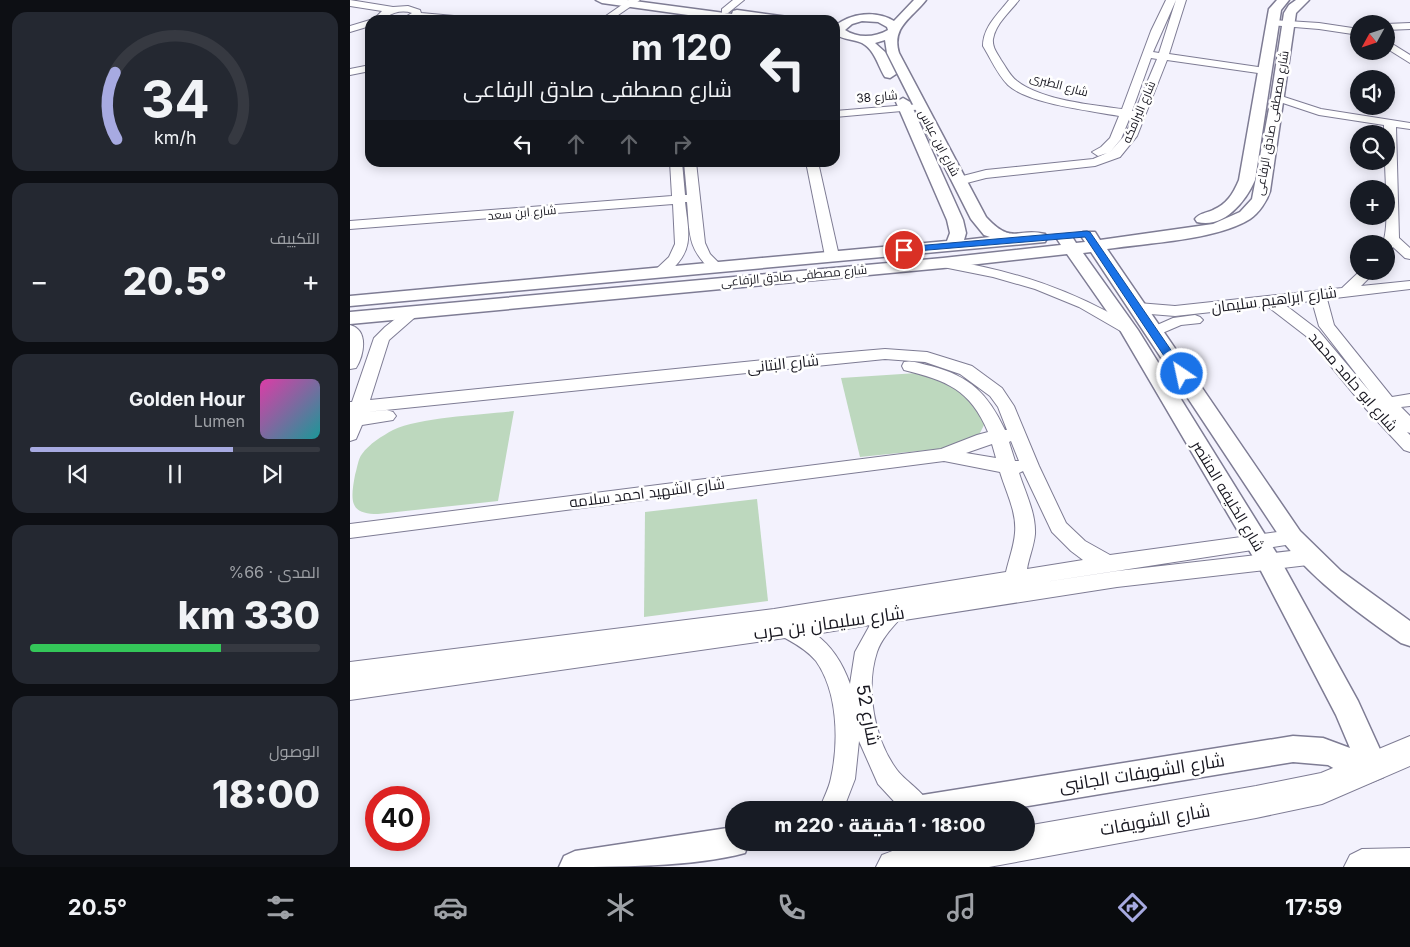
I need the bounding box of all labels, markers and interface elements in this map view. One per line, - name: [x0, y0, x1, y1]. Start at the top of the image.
- north arrow: [1350, 15, 1395, 60]
- map controls: [1350, 15, 1395, 280]
- text: 120 m: [631, 26, 732, 68]
- icon: left: [750, 35, 815, 100]
- street label: شارع مصطفى صادق الرفاعى: [1251, 49, 1293, 197]
- text: 34: [141, 68, 209, 131]
- street label: شارع الطبرى: [1028, 70, 1090, 101]
- button: sound: [1350, 70, 1395, 115]
- text: شارع مصطفى صادق الرفاعى: [463, 76, 732, 102]
- street label: شارع البرامكه: [1119, 78, 1159, 146]
- street label: شارع 38: [856, 87, 898, 107]
- street label: شارع ابن عباس: [915, 107, 963, 179]
- button: search: [1350, 125, 1395, 170]
- text: km/h: [154, 127, 196, 148]
- icon: left: [509, 130, 537, 158]
- icon: ahead: [562, 130, 590, 158]
- icon: ahead: [615, 130, 643, 158]
- icon: right: [668, 130, 696, 158]
- button: +: [1350, 180, 1395, 225]
- street label: شارع ابن سعد: [487, 202, 557, 224]
- text: التكييف: [270, 228, 320, 248]
- pin: [883, 229, 925, 271]
- button: −: [1350, 235, 1395, 280]
- icon: arrive: [890, 236, 918, 264]
- text: 20.5°: [123, 258, 227, 304]
- street label: شارع مصطفى صادق الرفاعى: [720, 262, 868, 290]
- text: −: [30, 264, 49, 298]
- text: +: [301, 264, 320, 298]
- street label: شارع ابراهيم سليمان: [1210, 282, 1338, 319]
- street label: شارع ابو حامد محمد: [1303, 328, 1402, 437]
- position arrow: [1155, 347, 1207, 399]
- street label: شارع البتانى: [746, 350, 820, 379]
- text: Golden Hour: [129, 388, 245, 411]
- text: Lumen: [194, 411, 245, 431]
- street label: شارع الخليفه المنتصر: [1186, 436, 1269, 556]
- icon: previous: [64, 460, 92, 488]
- icon: pause: [161, 460, 189, 488]
- icon: next: [258, 460, 286, 488]
- street label: شارع الشهيد احمد سلامه: [568, 474, 726, 513]
- text: المدى · 66%: [228, 562, 320, 582]
- text: 330 km: [178, 592, 320, 638]
- street label: شارع سليمان بن حرب: [752, 602, 906, 645]
- street label: شارع 52: [850, 683, 885, 748]
- text: الوصول: [269, 741, 320, 761]
- street label: شارع الشويفات الجانبى: [1058, 749, 1226, 798]
- text: 18:00: [212, 771, 320, 817]
- speed limit sign: 40: [365, 786, 430, 851]
- street label: شارع الشويفات: [1098, 799, 1212, 841]
- text: 18:00 · 1 دقيقة · 220 m: [775, 814, 985, 837]
- icon: filters: [263, 890, 298, 925]
- icon: car: [433, 890, 468, 925]
- icon: climate: [603, 890, 638, 925]
- icon: phone: [774, 890, 809, 925]
- icon: music: [944, 890, 979, 925]
- icon: directions: [1115, 890, 1150, 925]
- text: 20.5°: [68, 894, 127, 920]
- text: 17:59: [1285, 894, 1342, 920]

